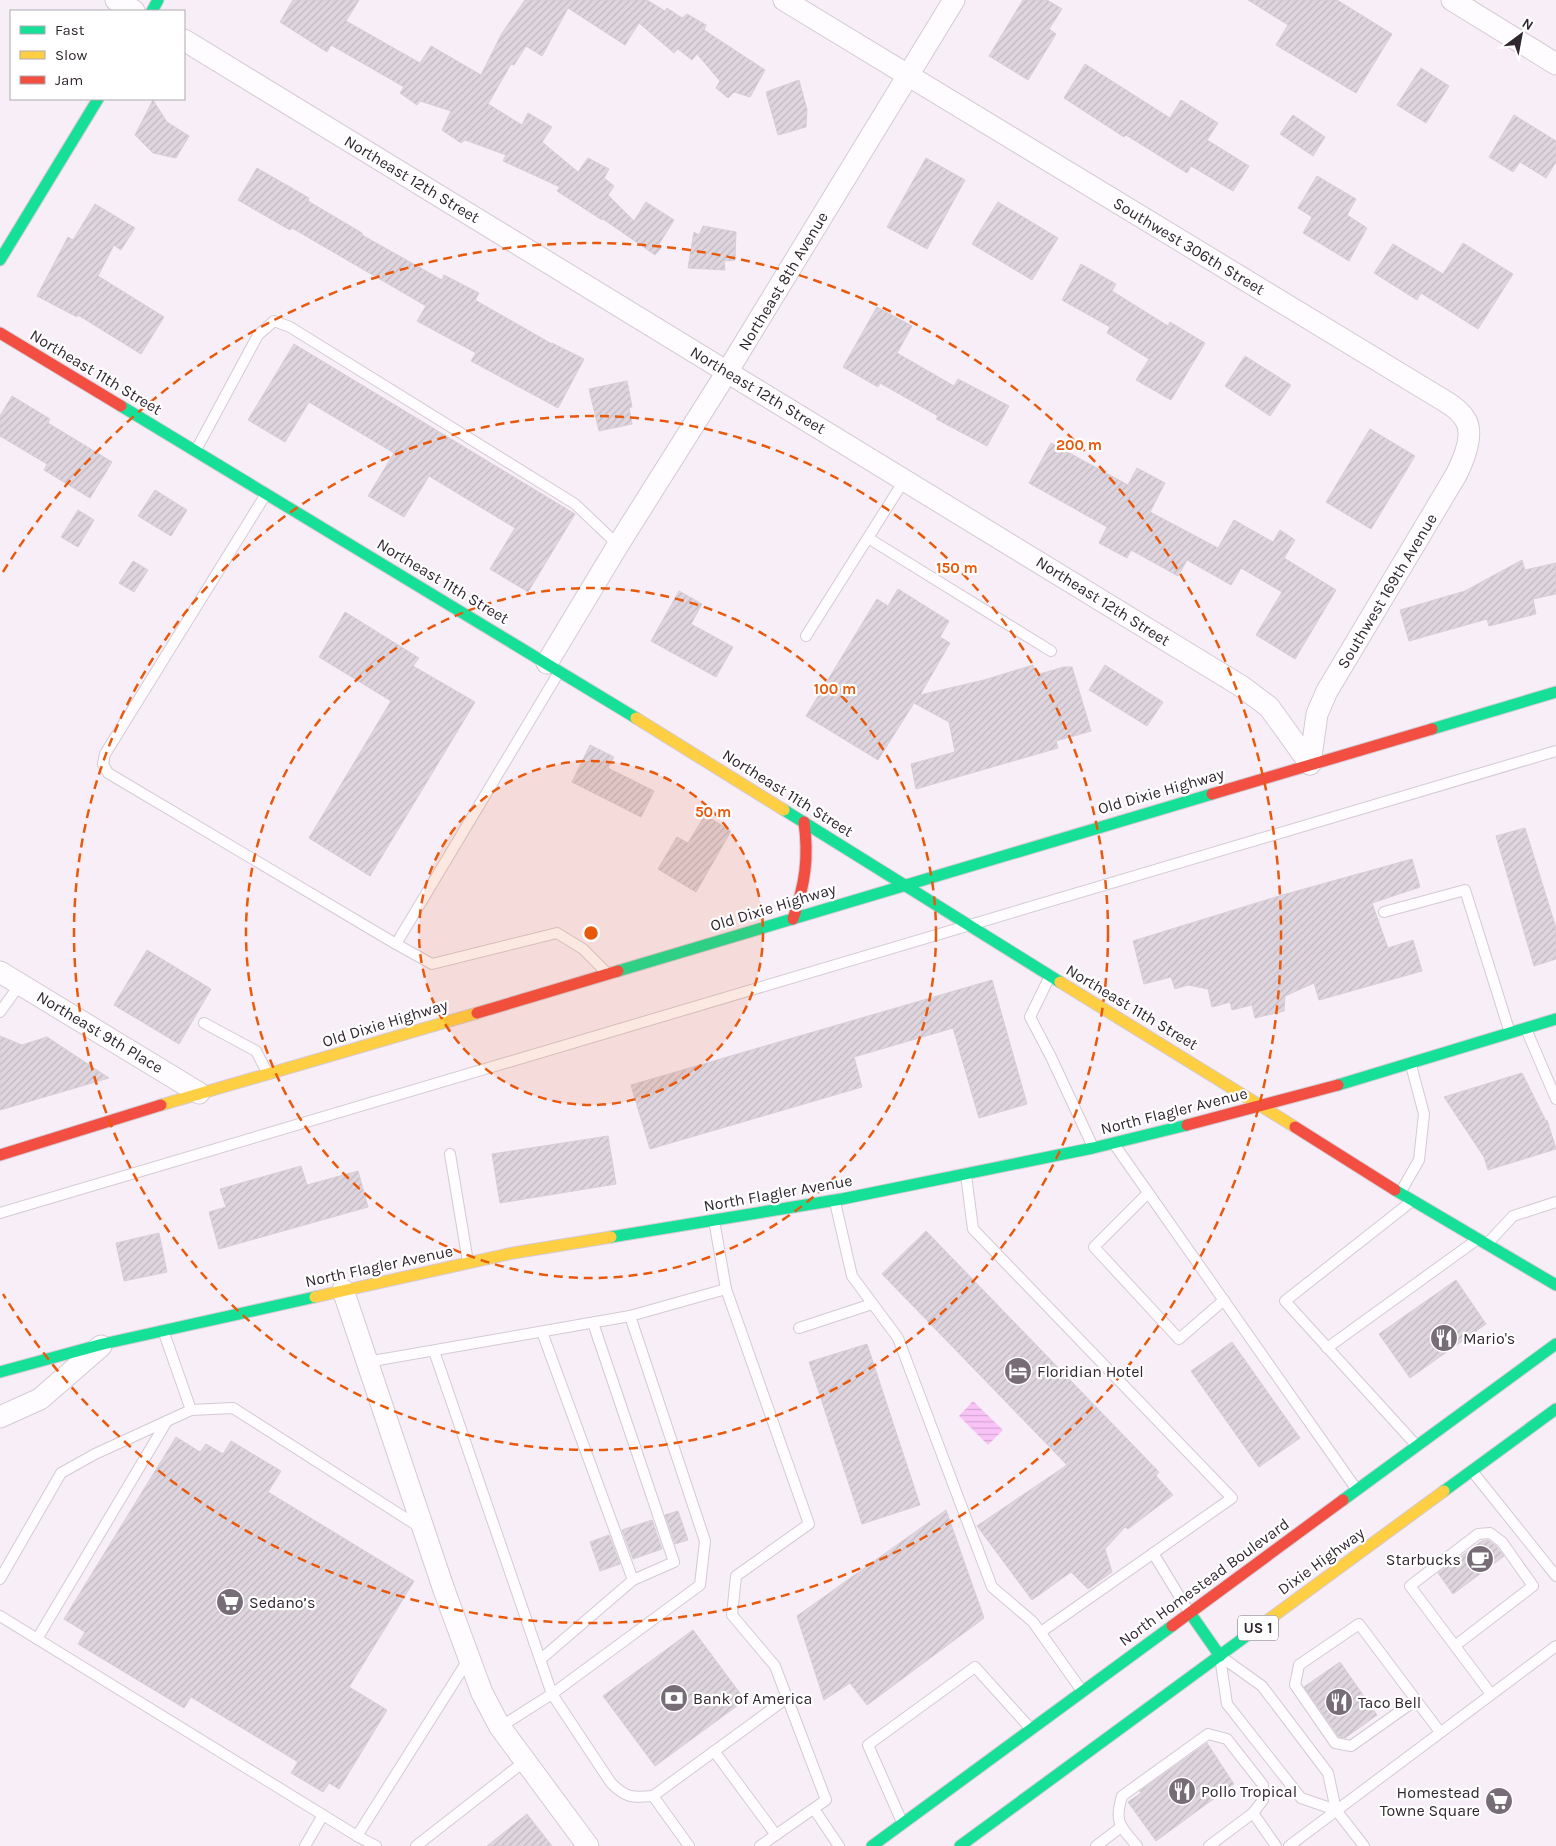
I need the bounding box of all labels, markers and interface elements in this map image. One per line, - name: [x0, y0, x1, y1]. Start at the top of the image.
- legend: [10, 10, 185, 100]
- north arrow: [1496, 10, 1546, 60]
- text: N: [1519, 15, 1536, 34]
- text: Fast: [55, 21, 85, 39]
- text: Slow: [55, 46, 87, 64]
- text: Jam: [55, 71, 83, 89]
- street label: Northeast 12th Street: [341, 131, 483, 227]
- street label: Southwest 306th Street: [1110, 193, 1268, 299]
- street label: Northeast 8th Avenue: [734, 208, 832, 354]
- street label: Northeast 11th Street: [27, 325, 165, 419]
- street label: Northeast 12th Street: [687, 342, 829, 438]
- text: 200 m: [1056, 436, 1102, 454]
- street label: Southwest 169th Avenue: [1333, 510, 1441, 672]
- street label: Northeast 11th Street: [374, 534, 512, 628]
- street label: Northeast 12th Street: [1033, 552, 1173, 650]
- text: 150 m: [936, 559, 978, 577]
- text: 100 m: [814, 680, 856, 698]
- street label: Northeast 11th Street: [719, 745, 857, 841]
- street label: Old Dixie Highway: [1096, 764, 1227, 818]
- text: 50 m: [695, 803, 731, 821]
- street label: Old Dixie Highway: [708, 879, 839, 935]
- centre of rings: [582, 924, 600, 942]
- street label: Northeast 11th Street: [1063, 960, 1201, 1054]
- street label: Northeast 9th Place: [33, 987, 167, 1077]
- street label: Old Dixie Highway: [320, 995, 451, 1051]
- street label: North Flagler Avenue: [1099, 1084, 1249, 1138]
- street label: North Flagler Avenue: [702, 1171, 854, 1215]
- street label: North Flagler Avenue: [303, 1241, 455, 1291]
- restaurant icon: Mario's: [1429, 1323, 1459, 1353]
- place label: Mario's: [1463, 1329, 1515, 1348]
- hotel icon: Floridian Hotel: [1003, 1356, 1033, 1386]
- place label: Floridian Hotel: [1037, 1362, 1144, 1381]
- street label: North Homestead Boulevard: [1115, 1514, 1293, 1650]
- street label: Dixie Highway: [1274, 1523, 1368, 1599]
- cafe icon: Starbucks: [1465, 1544, 1495, 1574]
- place label: Starbucks: [1386, 1550, 1461, 1569]
- supermarket icon: Sedano’s: [215, 1587, 245, 1617]
- place label: Sedano’s: [249, 1593, 315, 1612]
- road number: US 1: [1238, 1616, 1278, 1640]
- bank icon: Bank of America: [659, 1683, 689, 1713]
- restaurant icon: Taco Bell: [1324, 1687, 1354, 1717]
- place label: Bank of America: [693, 1689, 812, 1708]
- place label: Taco Bell: [1358, 1693, 1421, 1712]
- restaurant icon: Pollo Tropical: [1167, 1776, 1197, 1806]
- place label: Pollo Tropical: [1201, 1782, 1297, 1801]
- place label: Homestead Towne Square: [1380, 1783, 1480, 1820]
- supermarket icon: Homestead Towne Square: [1484, 1786, 1514, 1816]

